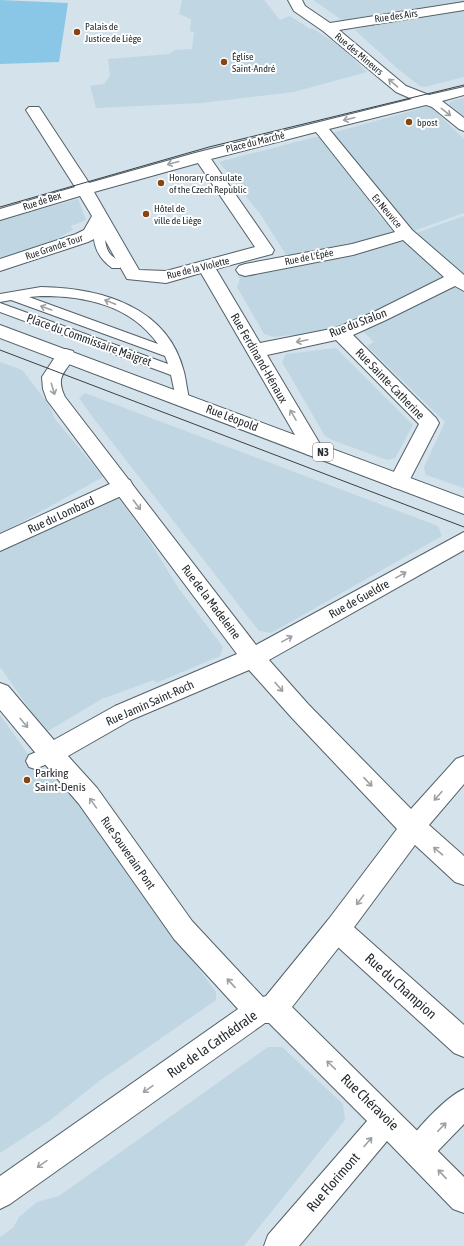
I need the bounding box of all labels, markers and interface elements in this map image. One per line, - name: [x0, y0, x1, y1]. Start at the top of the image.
- street label: Rue des Airs: [374, 7, 419, 24]
- place label: Palais de Justice de Liège: [85, 21, 142, 44]
- marker: Palais de Justice de Liège: [72, 27, 82, 37]
- street label: Rue des Mineurs: [333, 31, 386, 78]
- place label: Église Saint-André: [232, 51, 276, 74]
- marker: Église Saint-André: [219, 57, 229, 67]
- one-way arrow: [388, 78, 399, 87]
- one-way arrow: [441, 108, 452, 116]
- one-way arrow: [343, 116, 356, 123]
- marker: bpost: [404, 117, 414, 127]
- place label: bpost: [417, 117, 438, 128]
- street label: Place du Marché: [224, 129, 286, 155]
- one-way arrow: [167, 160, 180, 167]
- place label: Honorary Consulate of the Czech Republic: [169, 172, 247, 195]
- marker: Honorary Consulate of the Czech Republic: [156, 178, 166, 188]
- street label: Rue de Bex: [21, 190, 63, 212]
- street label: En Neuvice: [370, 192, 404, 230]
- place label: Hôtel de ville de Liège: [154, 203, 202, 226]
- marker: Hôtel de ville de Liège: [141, 209, 151, 219]
- street label: Rue Grande Tour: [24, 232, 85, 262]
- street label: Rue de L'Épée: [284, 247, 335, 267]
- street label: Rue de la Violette: [165, 255, 231, 281]
- one-way arrow: [104, 298, 116, 305]
- one-way arrow: [41, 303, 53, 311]
- street label: Rue du Stalon: [327, 306, 389, 340]
- street label: Place du Commissaire Maigret: [25, 311, 154, 369]
- street label: Rue Ferdinand-Hénaux: [228, 311, 290, 405]
- one-way arrow: [296, 337, 309, 345]
- street label: Rue Sainte-Catherine: [353, 346, 427, 422]
- one-way arrow: [50, 383, 57, 396]
- street label: Rue Léopold: [204, 402, 260, 434]
- one-way arrow: [288, 409, 296, 421]
- road number: N3: [313, 443, 333, 461]
- street label: Rue du Lombard: [26, 494, 96, 536]
- one-way arrow: [133, 500, 142, 511]
- street label: Rue de la Madeleine: [179, 562, 243, 642]
- one-way arrow: [395, 571, 407, 579]
- street label: Rue de Gueldre: [326, 577, 392, 621]
- one-way arrow: [281, 634, 293, 642]
- street label: Rue Jamin Saint-Roch: [104, 677, 196, 729]
- one-way arrow: [275, 682, 284, 692]
- one-way arrow: [20, 718, 29, 728]
- place label: Parking Saint-Denis: [35, 766, 86, 794]
- marker: Parking Saint-Denis: [22, 775, 32, 785]
- one-way arrow: [363, 777, 373, 787]
- one-way arrow: [433, 791, 442, 801]
- one-way arrow: [89, 798, 97, 809]
- street label: Rue Souverain Pont: [98, 814, 159, 892]
- one-way arrow: [433, 846, 443, 855]
- one-way arrow: [355, 894, 364, 905]
- street label: Rue du Champion: [362, 950, 440, 1022]
- one-way arrow: [227, 978, 236, 989]
- street label: Rue de la Cathédrale: [164, 1007, 260, 1081]
- one-way arrow: [326, 1061, 336, 1070]
- street label: Rue Chéravoie: [338, 1071, 402, 1133]
- one-way arrow: [143, 1085, 154, 1093]
- one-way arrow: [437, 1122, 446, 1132]
- one-way arrow: [363, 1136, 372, 1147]
- street label: Rue Florimont: [303, 1149, 363, 1215]
- one-way arrow: [37, 1160, 48, 1168]
- one-way arrow: [437, 1169, 446, 1179]

